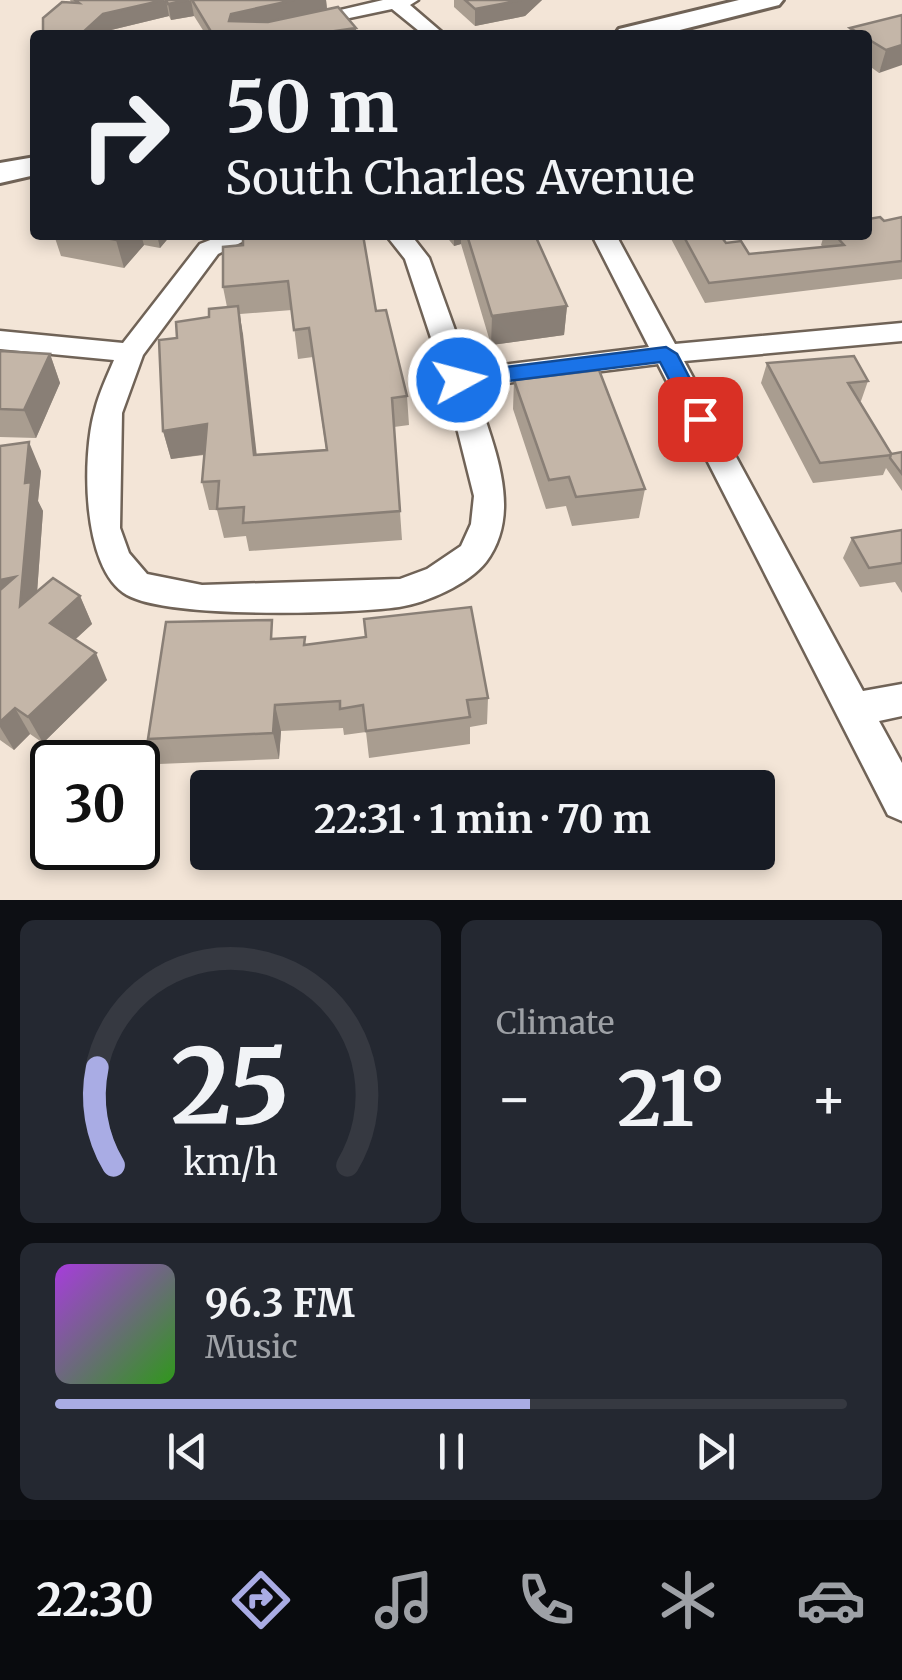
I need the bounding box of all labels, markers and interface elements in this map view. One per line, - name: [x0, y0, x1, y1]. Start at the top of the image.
- text: 50 m: [225, 63, 398, 151]
- icon: right: [60, 70, 190, 200]
- text: South Charles Avenue: [225, 150, 695, 206]
- position arrow: [407, 328, 511, 432]
- pin: [658, 377, 743, 462]
- icon: arrive: [673, 392, 728, 447]
- speed limit sign: 30: [30, 740, 160, 870]
- text: 22:31 · 1 min · 70 m: [314, 796, 651, 843]
- text: Climate: [496, 1003, 614, 1043]
- text: 25: [171, 1021, 290, 1151]
- text: 21°: [617, 1052, 726, 1146]
- text: −: [496, 1064, 533, 1133]
- text: +: [810, 1064, 847, 1133]
- text: km/h: [183, 1140, 278, 1185]
- text: 96.3 FM: [205, 1280, 355, 1327]
- text: Music: [205, 1327, 298, 1367]
- icon: previous: [160, 1424, 215, 1479]
- icon: pause: [424, 1424, 479, 1479]
- icon: next: [688, 1424, 743, 1479]
- icon: directions: [226, 1565, 296, 1635]
- icon: music: [369, 1565, 439, 1635]
- icon: phone: [511, 1565, 581, 1635]
- icon: climate: [653, 1565, 723, 1635]
- icon: car: [796, 1565, 866, 1635]
- text: 22:30: [36, 1572, 154, 1628]

